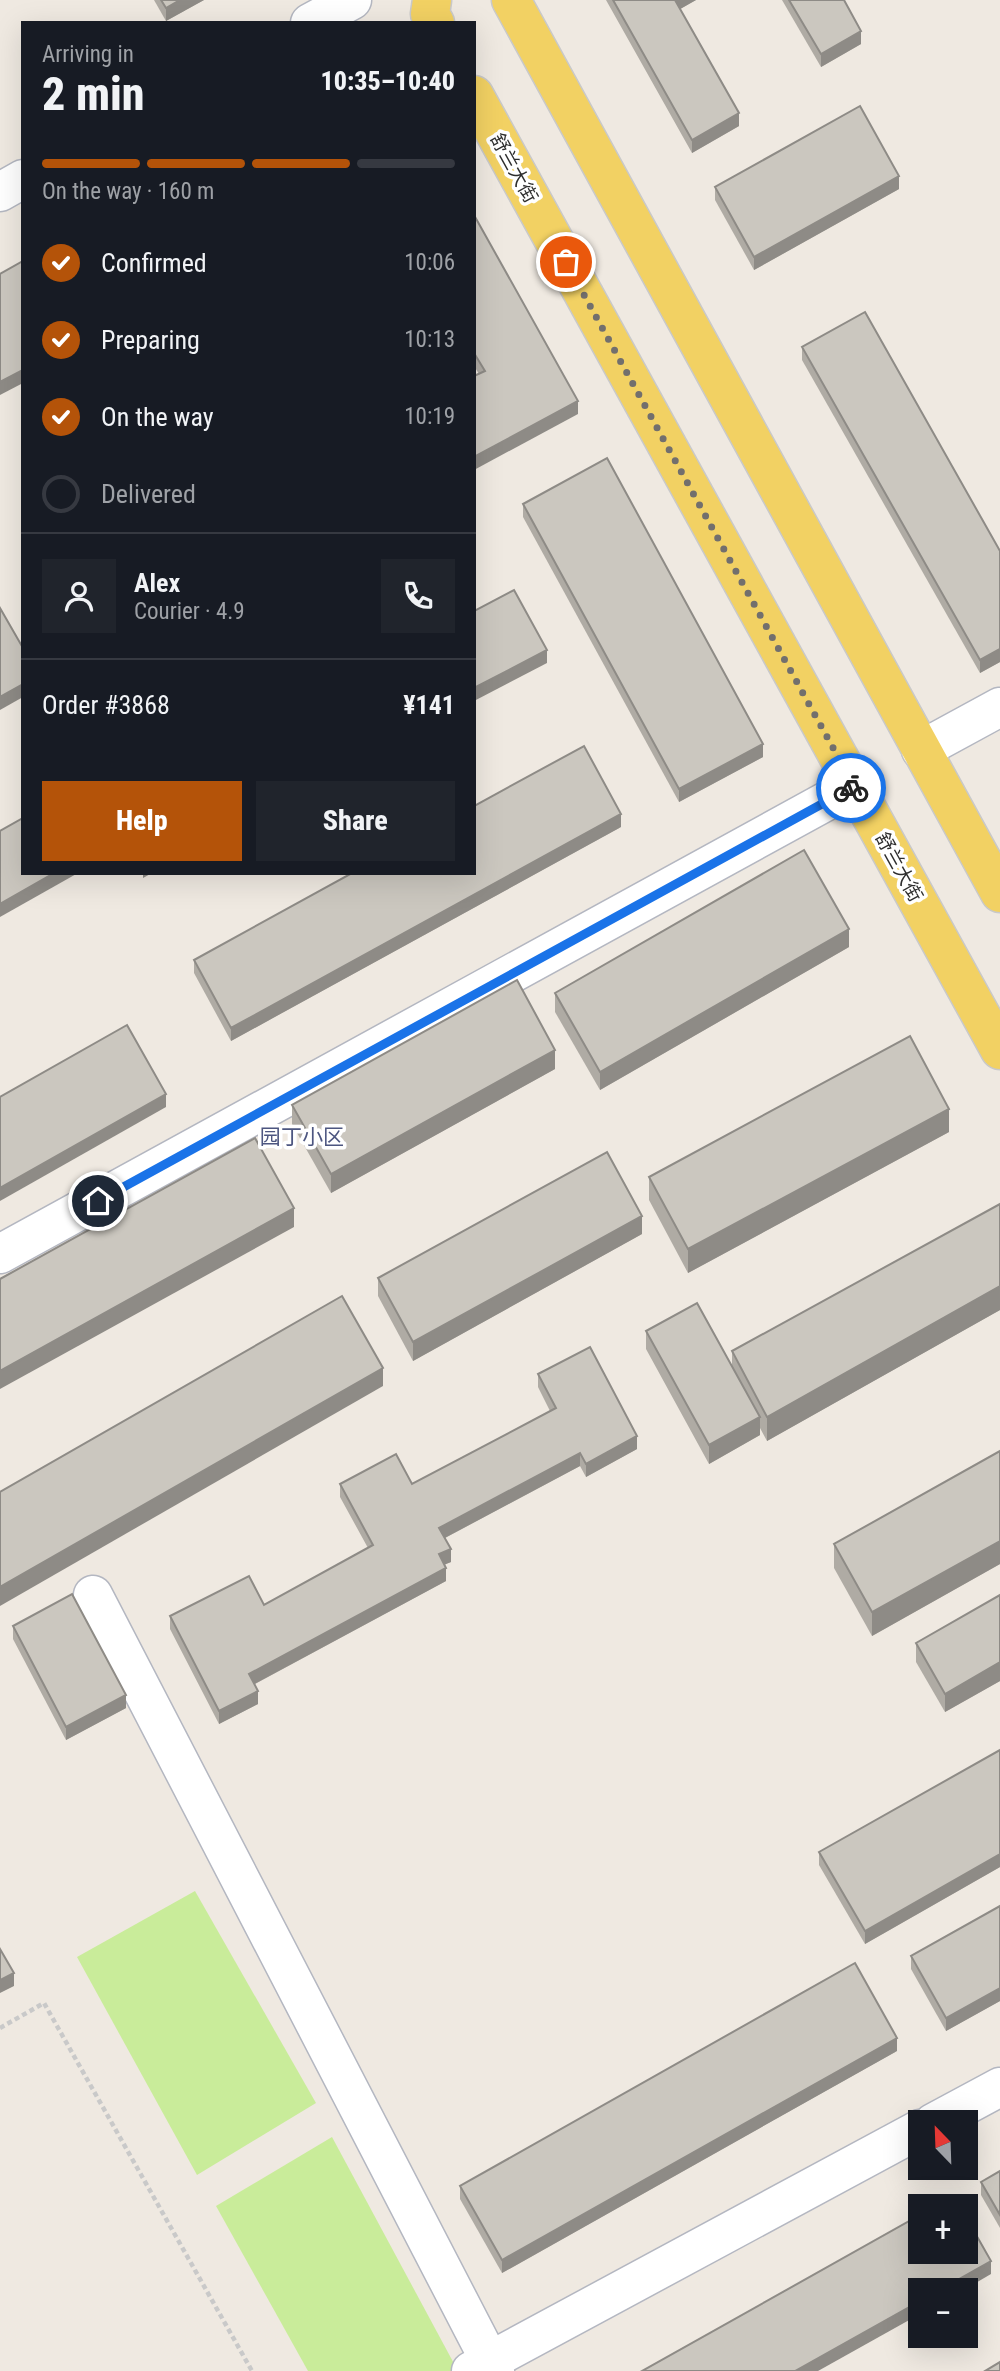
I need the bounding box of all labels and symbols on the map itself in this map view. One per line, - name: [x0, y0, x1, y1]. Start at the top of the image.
- street label: 舒兰大街: [486, 129, 542, 207]
- pin: [536, 232, 596, 292]
- courier: [816, 753, 886, 823]
- street label: 舒兰大街: [871, 828, 927, 906]
- district label: 园丁小区: [260, 1125, 344, 1149]
- pin: [68, 1171, 128, 1231]
- north arrow: [908, 2110, 978, 2180]

